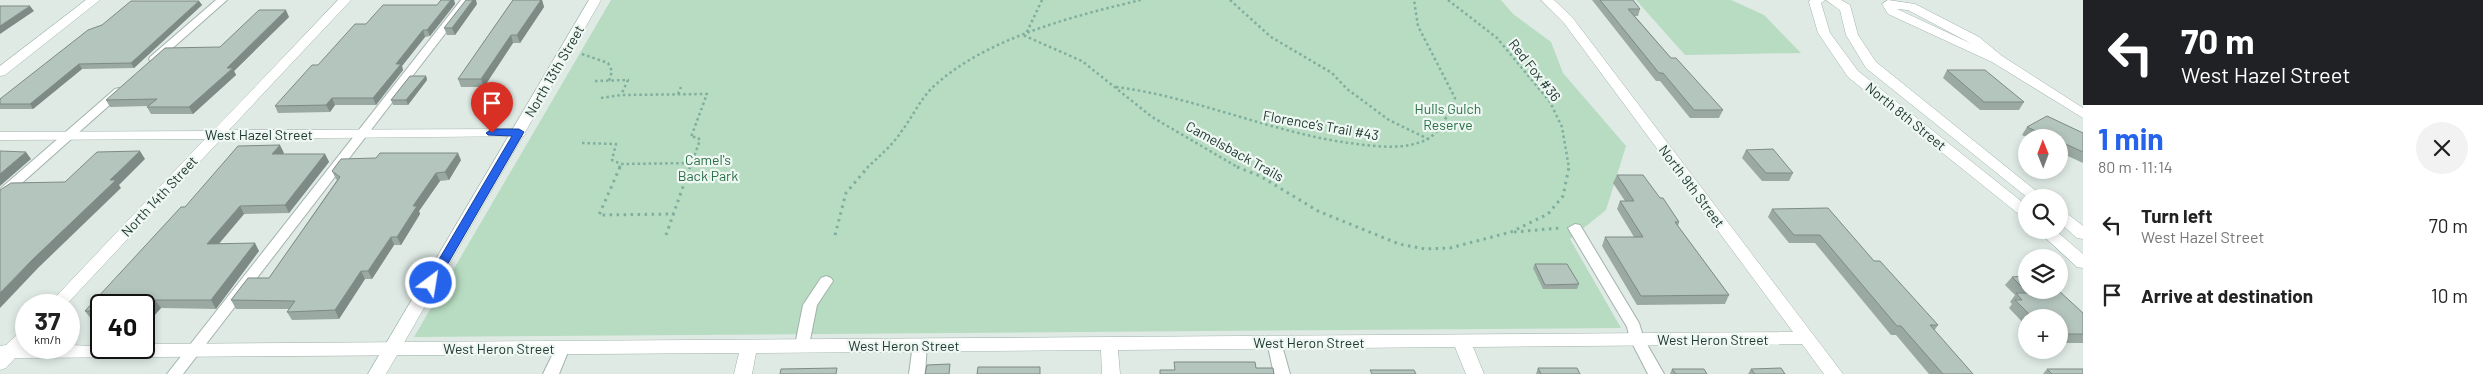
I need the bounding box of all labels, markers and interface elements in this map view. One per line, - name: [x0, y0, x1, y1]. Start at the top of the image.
- text: 70 m: [2181, 19, 2255, 61]
- icon: left: [2098, 20, 2163, 85]
- street label: North 13th Street: [521, 22, 587, 120]
- street label: Red Fox #36: [1505, 35, 1565, 105]
- text: West Hazel Street: [2181, 61, 2350, 87]
- street label: North 8th Street: [1862, 78, 1950, 154]
- pin: [471, 82, 513, 133]
- icon: arrive: [478, 89, 506, 117]
- park label: Hulls Gulch Reserve: [1415, 100, 1481, 133]
- street label: Florence’s Trail #43: [1262, 106, 1380, 144]
- street label: Camelsback Trails: [1183, 117, 1287, 185]
- text: 1 min: [2098, 120, 2164, 156]
- button: close: [2416, 122, 2468, 174]
- street label: West Hazel Street: [205, 126, 313, 143]
- north arrow: [2018, 129, 2068, 179]
- map controls: [2018, 129, 2068, 359]
- street label: North 9th Street: [1655, 141, 1729, 231]
- park label: Camel's Back Park: [678, 151, 738, 184]
- street label: North 14th Street: [117, 152, 201, 240]
- text: 80 m · 11:14: [2098, 157, 2173, 176]
- button: search: [2018, 189, 2068, 239]
- text: Turn left: [2141, 204, 2212, 227]
- icon: left: [2098, 211, 2126, 239]
- text: 70 m: [2429, 214, 2468, 237]
- text: West Hazel Street: [2141, 227, 2264, 246]
- button: layers: [2018, 249, 2068, 299]
- position arrow: [404, 256, 456, 308]
- icon: arrive: [2098, 281, 2126, 309]
- text: Arrive at destination: [2141, 284, 2313, 307]
- text: 10 m: [2431, 284, 2468, 307]
- speed limit sign: 40: [90, 294, 155, 359]
- text: 37: [35, 305, 60, 335]
- button: +: [2018, 309, 2068, 359]
- street label: West Heron Street: [1657, 331, 1769, 348]
- text: km/h: [34, 332, 61, 346]
- street label: West Heron Street: [1253, 334, 1365, 351]
- street label: West Heron Street: [848, 337, 960, 354]
- street label: West Heron Street: [443, 340, 555, 357]

